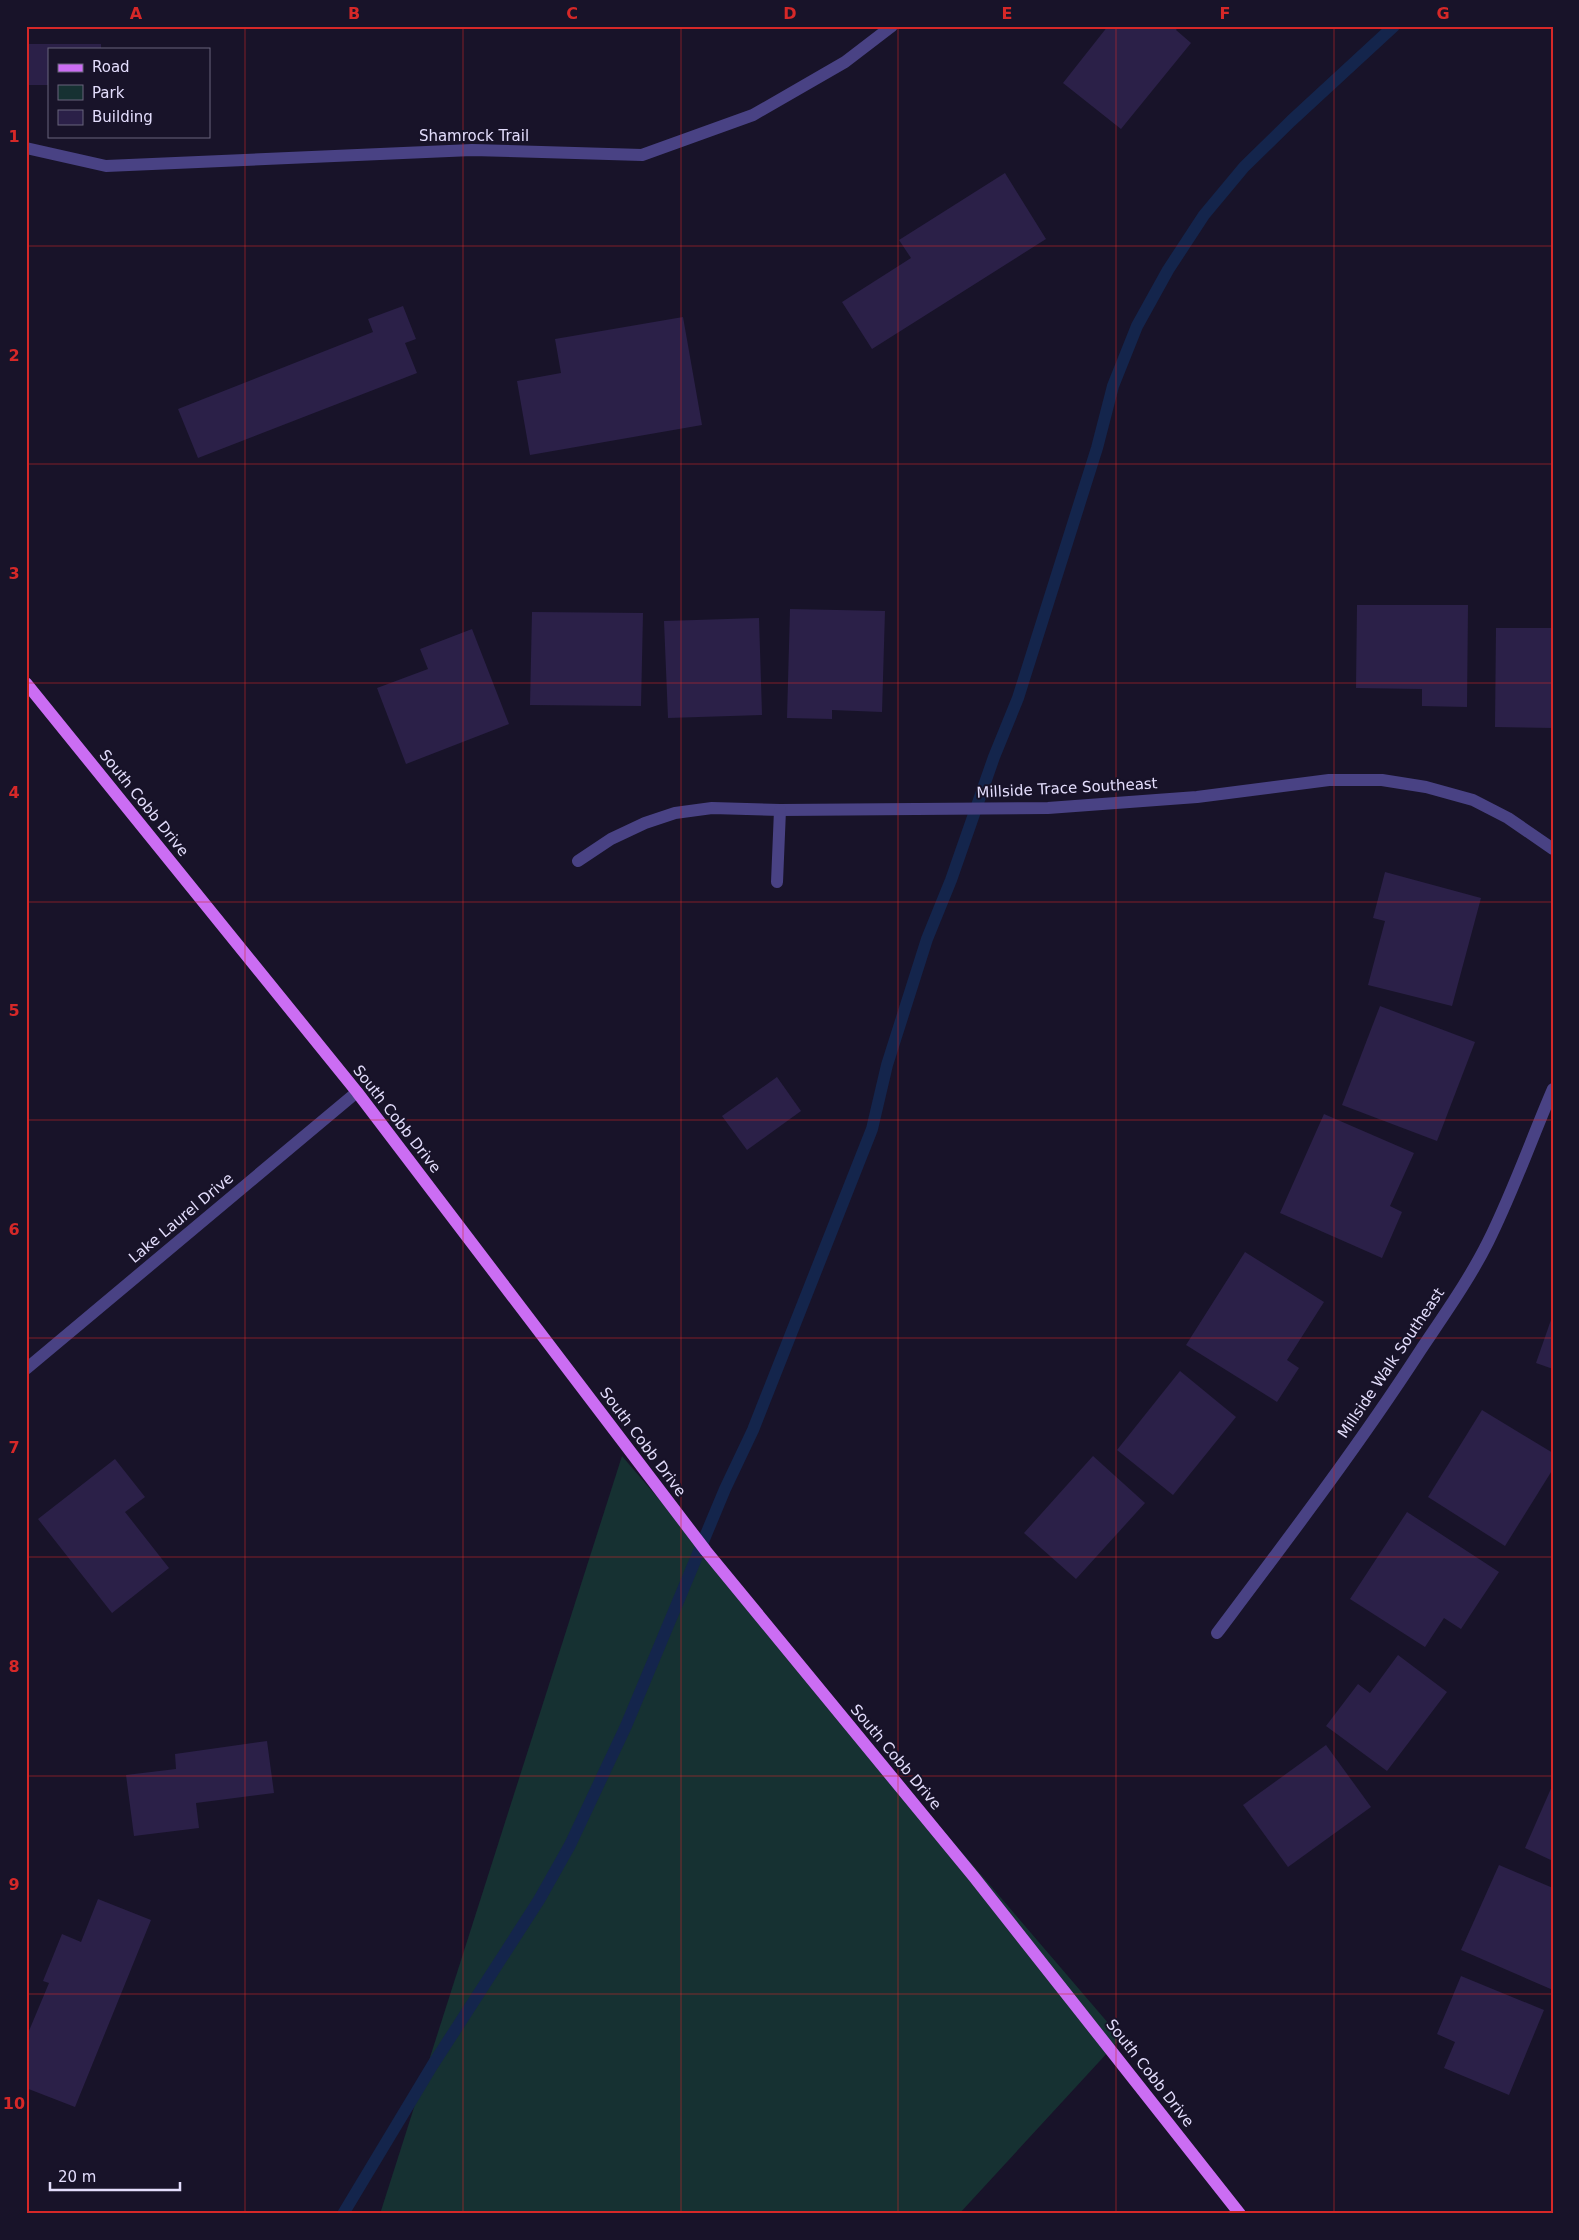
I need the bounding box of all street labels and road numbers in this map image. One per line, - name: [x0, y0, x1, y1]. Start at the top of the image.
- street label: Shamrock Trail: [419, 127, 529, 145]
- street label: South Cobb Drive: [96, 746, 192, 860]
- street label: Millside Trace Southeast: [976, 774, 1158, 802]
- street label: South Cobb Drive: [349, 1062, 445, 1176]
- street label: Lake Laurel Drive: [125, 1169, 237, 1267]
- street label: Millside Walk Southeast: [1334, 1284, 1448, 1442]
- street label: South Cobb Drive: [596, 1384, 690, 1500]
- street label: South Cobb Drive: [847, 1701, 945, 1813]
- street label: South Cobb Drive: [1102, 2016, 1198, 2130]

